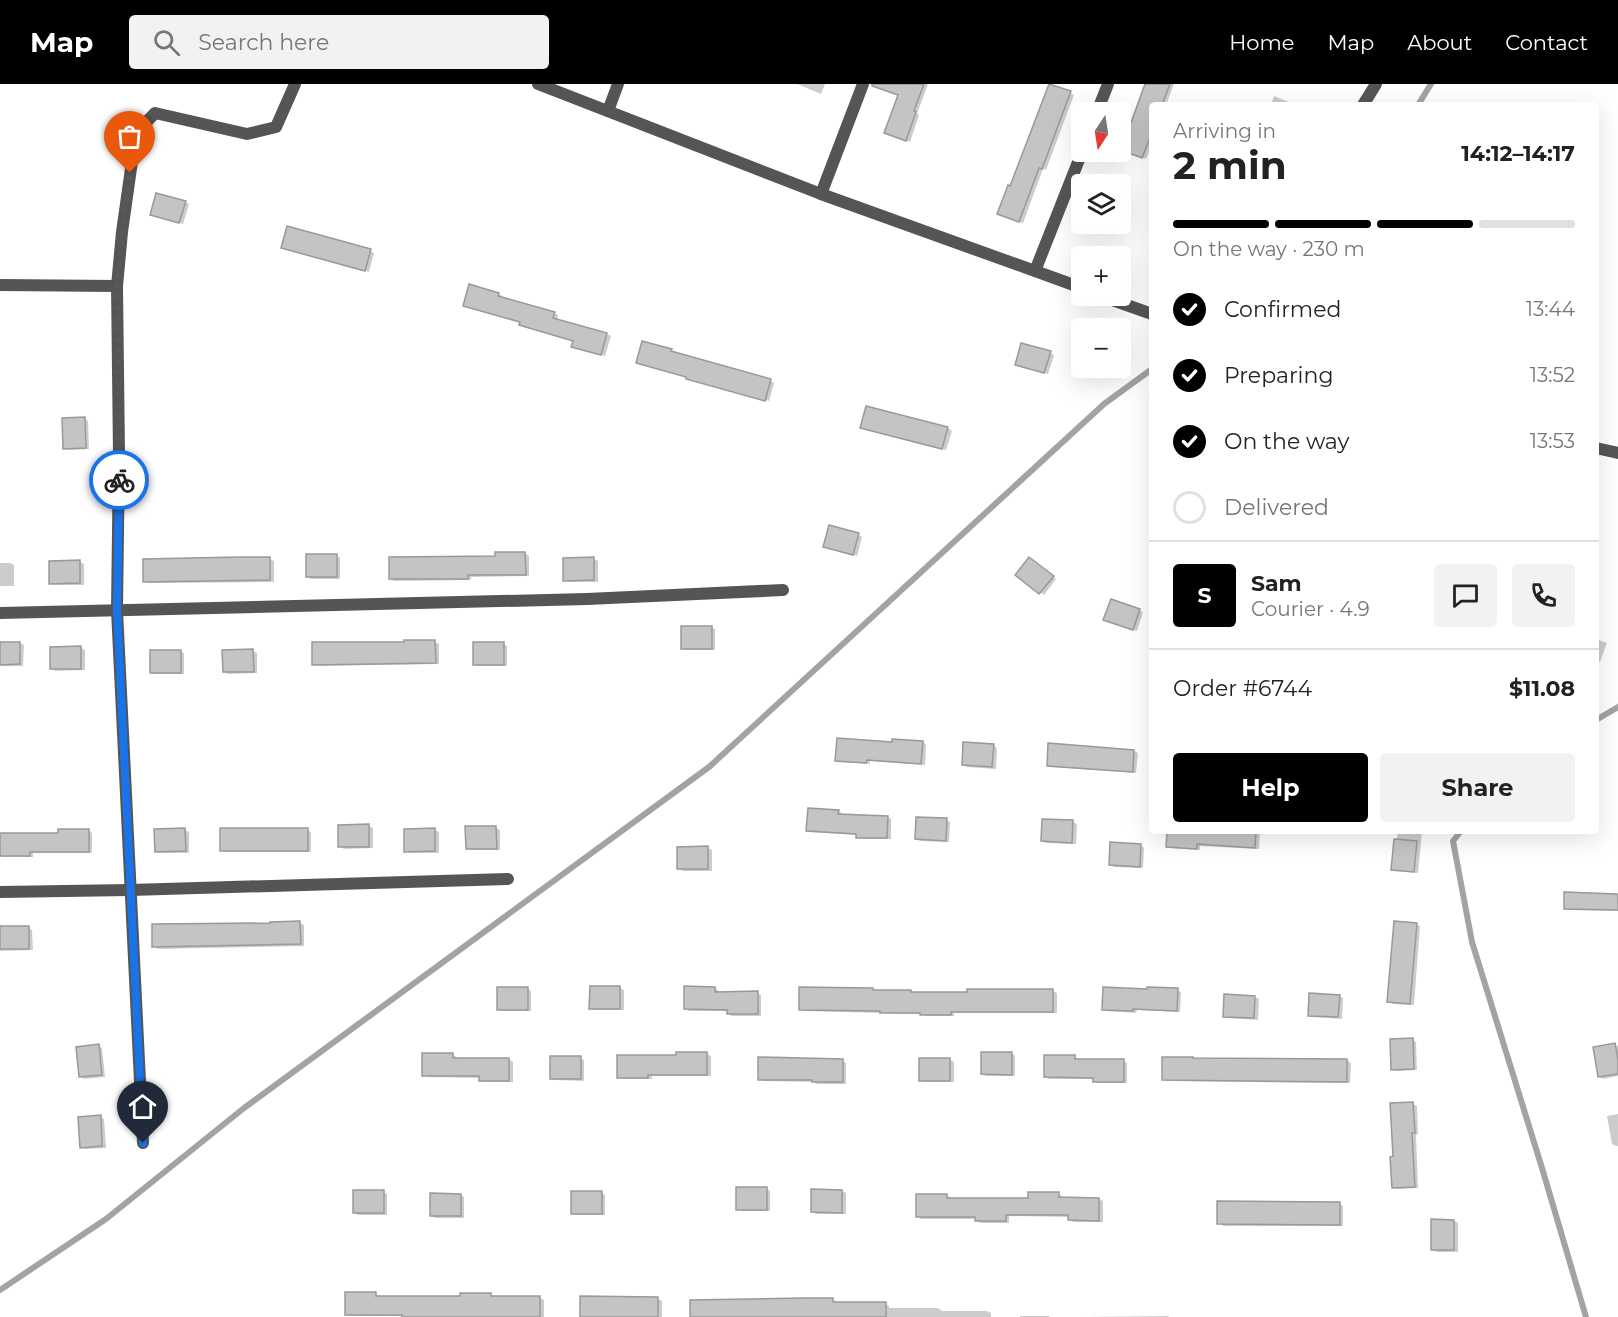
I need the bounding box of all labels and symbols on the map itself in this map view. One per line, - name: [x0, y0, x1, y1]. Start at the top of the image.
- north arrow: [1071, 102, 1131, 162]
- pin: [104, 111, 155, 173]
- courier: [89, 450, 149, 510]
- pin: [117, 1081, 168, 1143]

